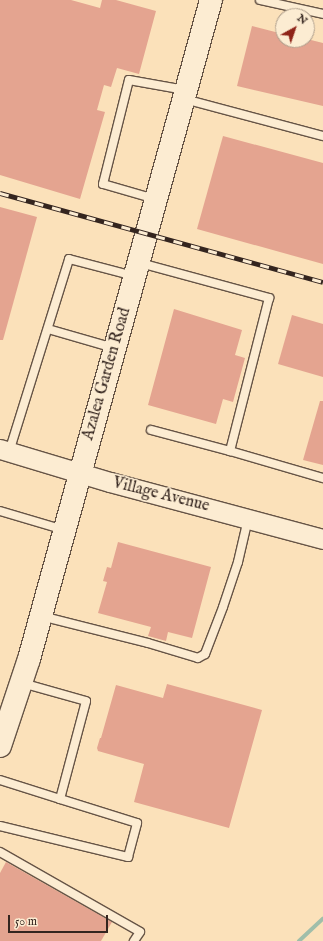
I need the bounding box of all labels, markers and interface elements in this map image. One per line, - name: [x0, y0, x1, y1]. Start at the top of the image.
- north arrow: [275, 8, 315, 48]
- text: N: [294, 11, 310, 28]
- street label: Azalea Garden Road: [79, 306, 135, 442]
- street label: Village Avenue: [111, 474, 211, 516]
- scale bar: [10, 907, 110, 933]
- text: 50 m: [15, 914, 37, 929]

